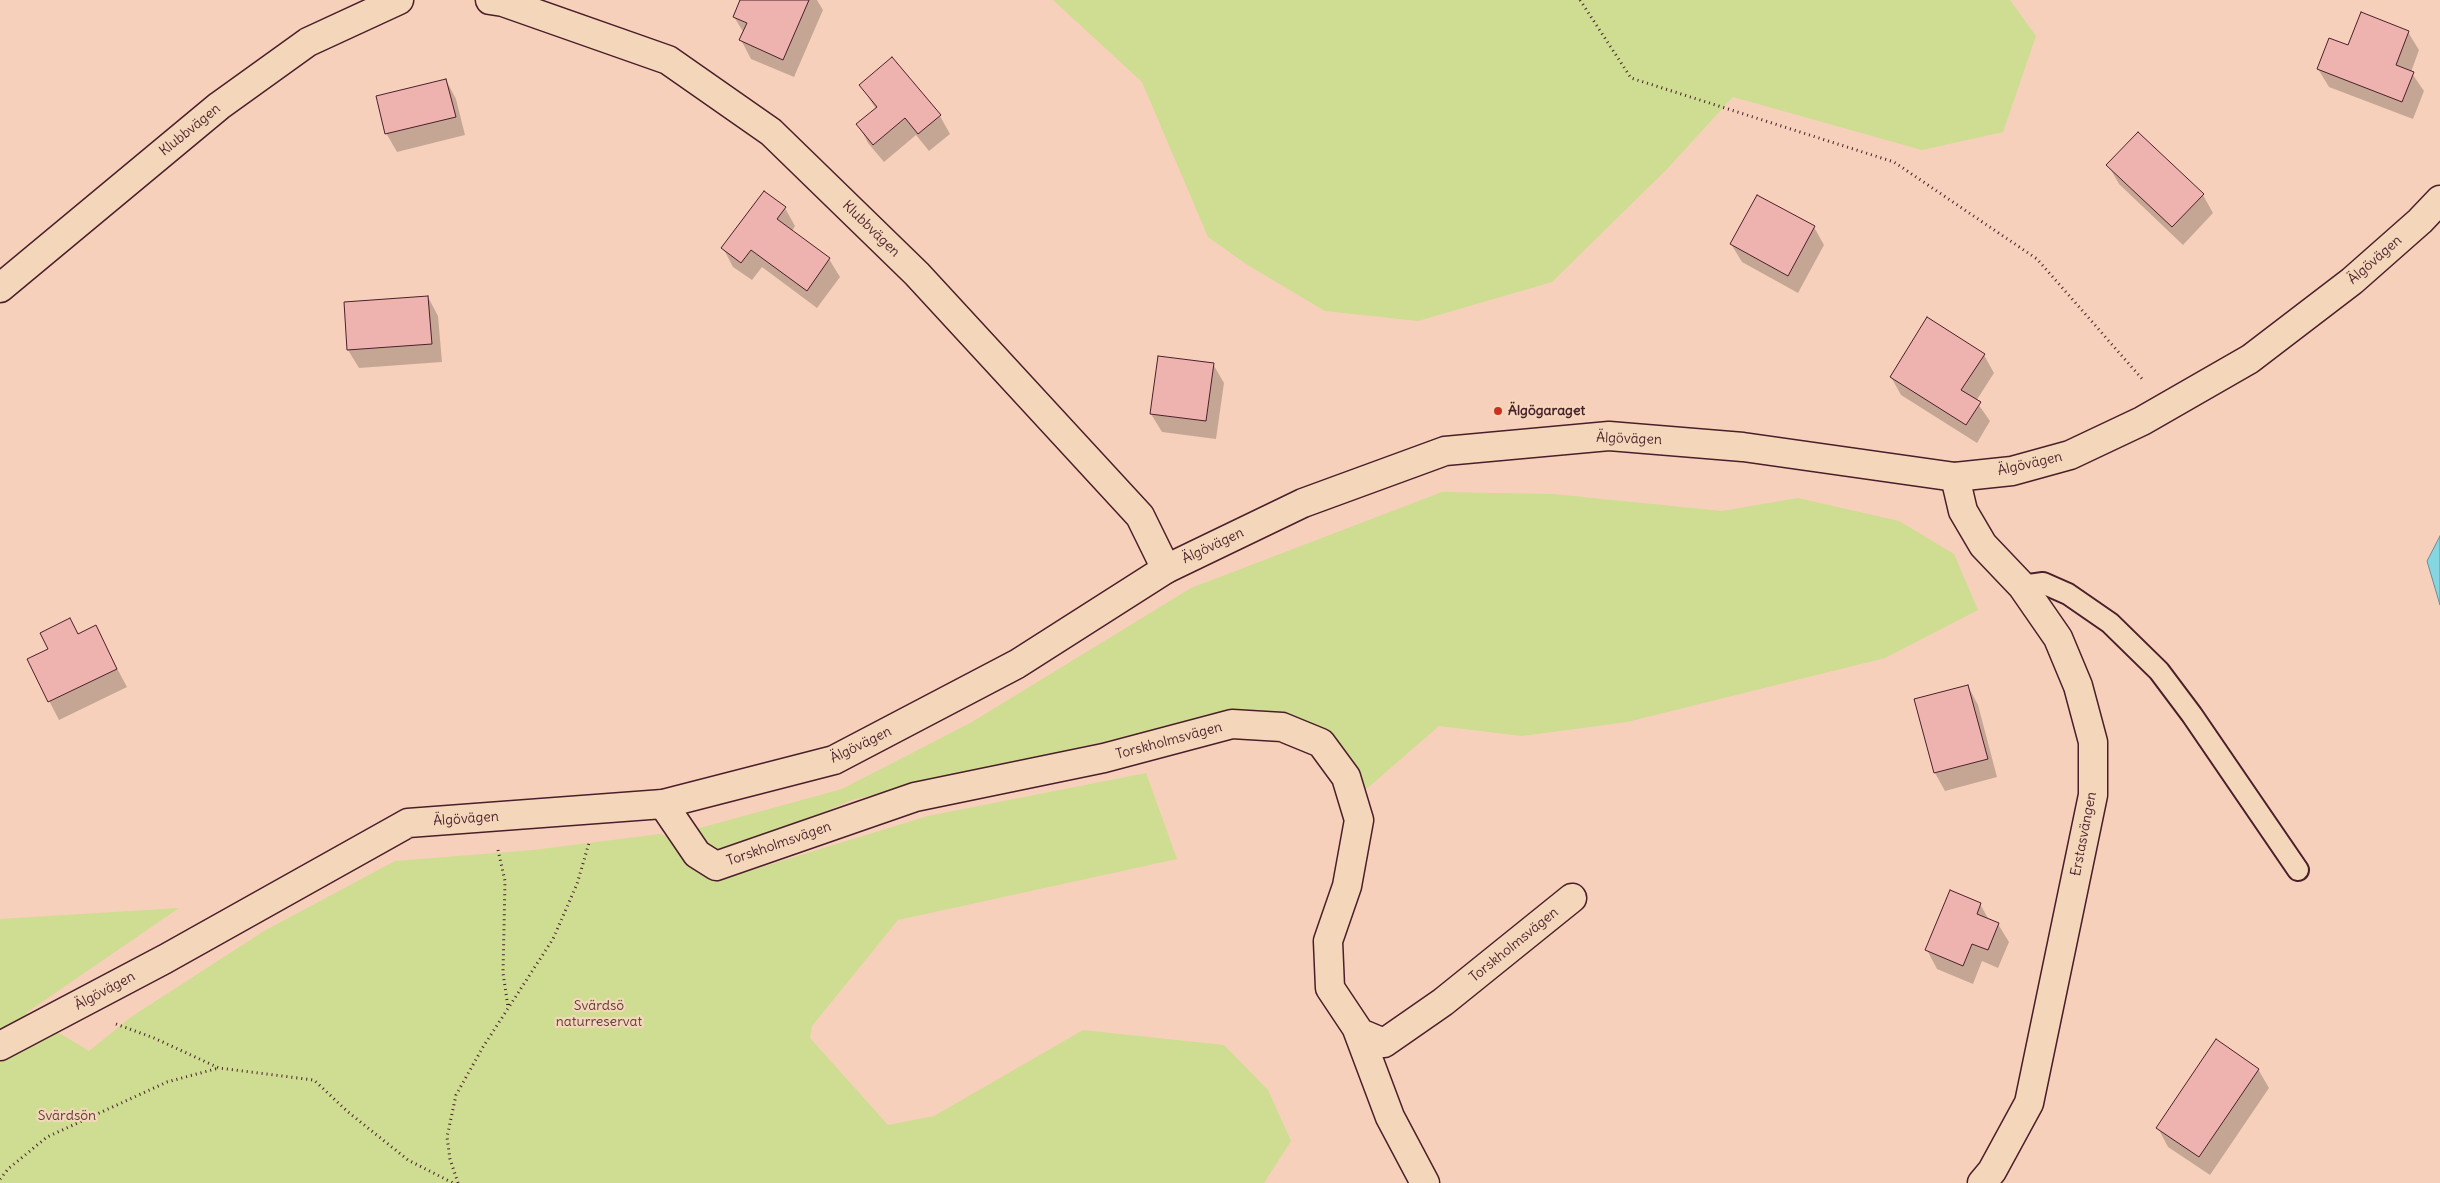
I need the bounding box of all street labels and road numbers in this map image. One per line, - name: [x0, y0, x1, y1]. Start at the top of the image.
- street label: Klubbvägen: [156, 100, 224, 160]
- street label: Klubbvägen: [839, 197, 903, 261]
- street label: Älgövägen: [2345, 232, 2405, 288]
- street label: Älgövägen: [1596, 429, 1662, 449]
- street label: Älgövägen: [1996, 448, 2064, 480]
- street label: Älgövägen: [1180, 524, 1246, 568]
- street label: Torskholmsvägen: [1114, 719, 1224, 763]
- street label: Älgövägen: [828, 723, 894, 767]
- street label: Erstasvängen: [2068, 790, 2100, 878]
- street label: Älgövägen: [433, 808, 499, 830]
- street label: Torskholmsvägen: [725, 818, 833, 870]
- street label: Torskholmsvägen: [1466, 904, 1562, 986]
- street label: Älgövägen: [72, 968, 138, 1014]

